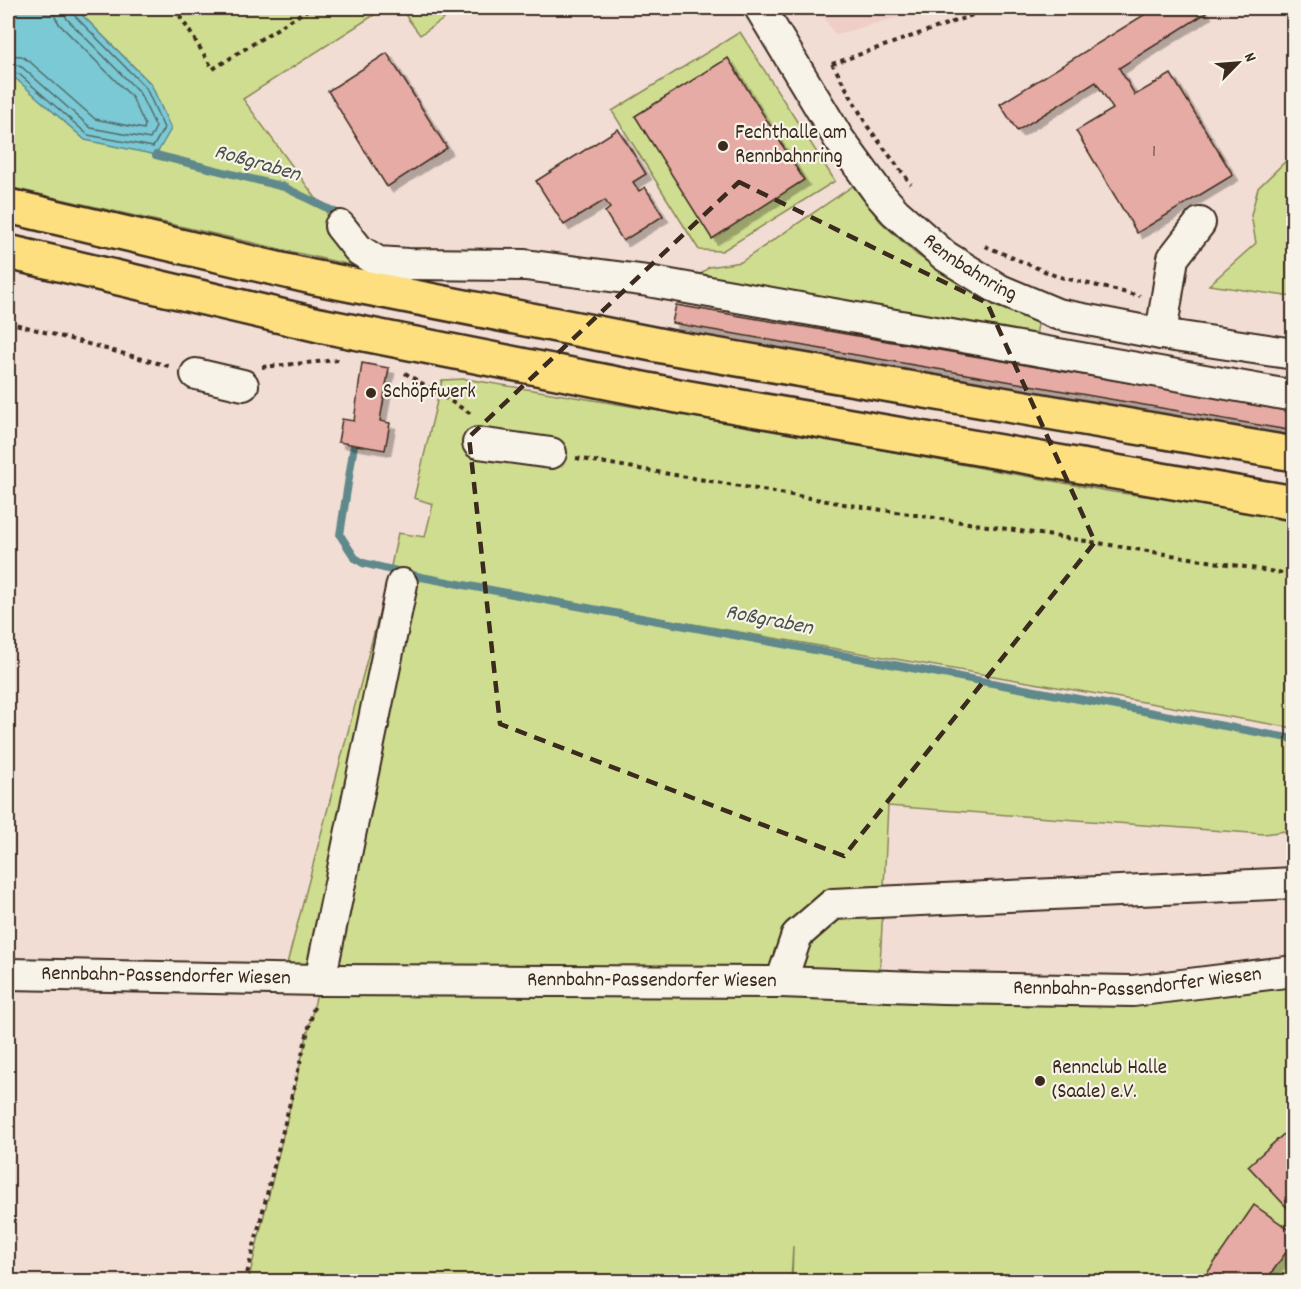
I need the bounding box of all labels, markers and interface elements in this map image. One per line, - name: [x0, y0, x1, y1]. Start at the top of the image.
- north arrow: [1208, 33, 1268, 93]
- text: N: [1237, 49, 1261, 66]
- place label: Fechthalle am Rennbahnring: [735, 119, 847, 173]
- water label: Roßgraben: [210, 137, 305, 191]
- marker: Fechthalle am Rennbahnring: [716, 139, 730, 153]
- house number: 1: [1152, 140, 1156, 165]
- street label: Rennbahnring: [915, 227, 1021, 310]
- place label: Schöpfwerk: [383, 378, 476, 408]
- marker: Schöpfwerk: [364, 386, 378, 400]
- water label: Roßgraben: [723, 597, 816, 645]
- street label: Rennbahn-Passendorfer Wiesen: [41, 960, 291, 994]
- street label: Rennbahn-Passendorfer Wiesen: [1013, 960, 1263, 1006]
- street label: Rennbahn-Passendorfer Wiesen: [527, 966, 777, 997]
- place label: Rennclub Halle (Saale) e.V.: [1052, 1054, 1167, 1108]
- marker: Rennclub Halle (Saale) e.V.: [1033, 1074, 1047, 1088]

